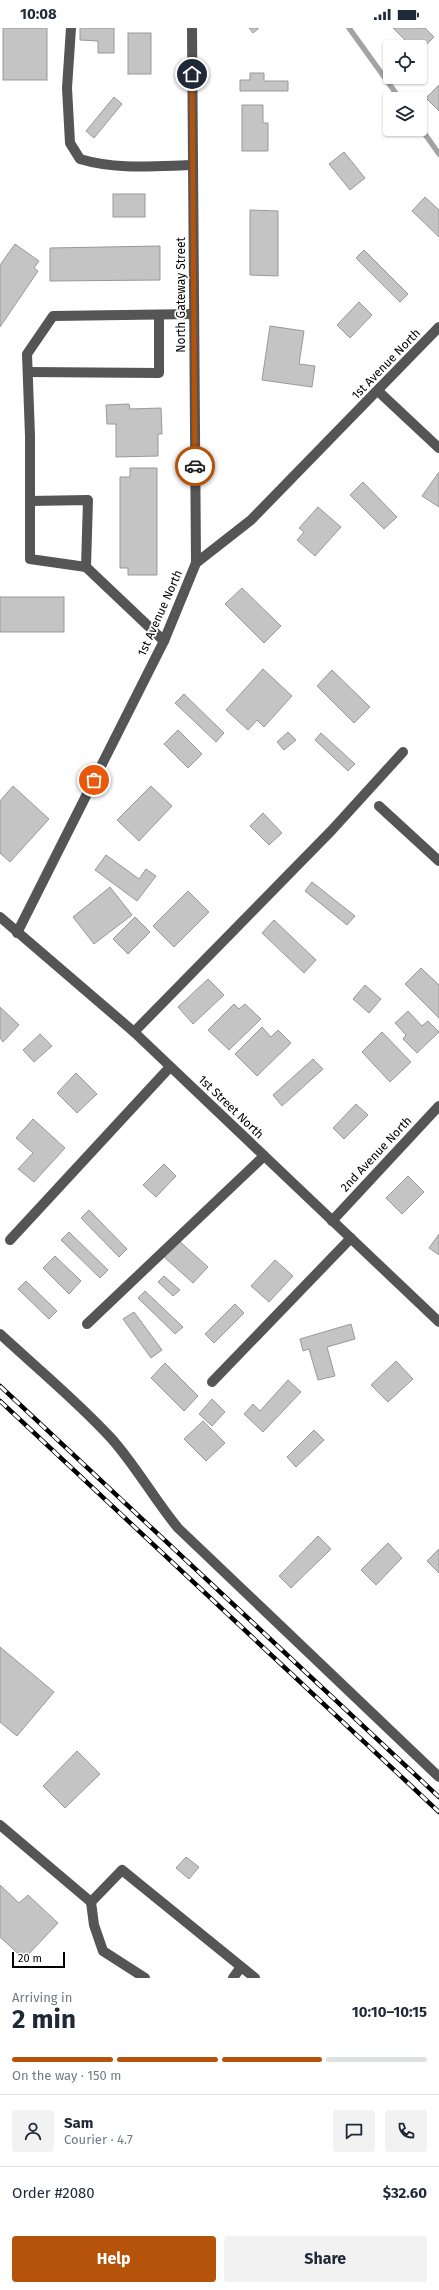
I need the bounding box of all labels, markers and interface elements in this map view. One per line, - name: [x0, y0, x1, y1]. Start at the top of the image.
- text: 10:08: [20, 5, 57, 23]
- map controls: [383, 40, 427, 136]
- button: locate: [383, 40, 427, 84]
- pin: [175, 57, 209, 91]
- icon: home: [181, 63, 203, 85]
- button: layers: [383, 92, 427, 136]
- street label: North Gateway Street: [174, 237, 188, 353]
- street label: 1st Avenue North: [349, 326, 423, 402]
- courier: [175, 446, 215, 486]
- icon: car: [184, 455, 206, 477]
- street label: 1st Avenue North: [135, 568, 185, 658]
- pin: [77, 763, 111, 797]
- icon: bag: [83, 769, 105, 791]
- street label: 1st Street North: [195, 1072, 267, 1142]
- street label: 2nd Avenue North: [338, 1114, 414, 1194]
- scale bar: [12, 1950, 65, 1969]
- text: 20 m: [18, 1952, 42, 1965]
- text: Arriving in: [12, 1990, 72, 2005]
- text: 10:10–10:15: [352, 2003, 427, 2021]
- text: 2 min: [12, 2004, 76, 2035]
- text: On the way · 150 m: [12, 2068, 121, 2083]
- button: person: [12, 2110, 54, 2152]
- button: chat: [333, 2110, 375, 2152]
- button: phone: [385, 2110, 427, 2152]
- text: Sam: [64, 2114, 93, 2132]
- text: Courier · 4.7: [64, 2132, 133, 2147]
- text: Order #2080: [12, 2184, 95, 2202]
- text: $32.60: [383, 2184, 427, 2202]
- button: Help: [12, 2236, 216, 2282]
- button: Share: [224, 2236, 427, 2282]

